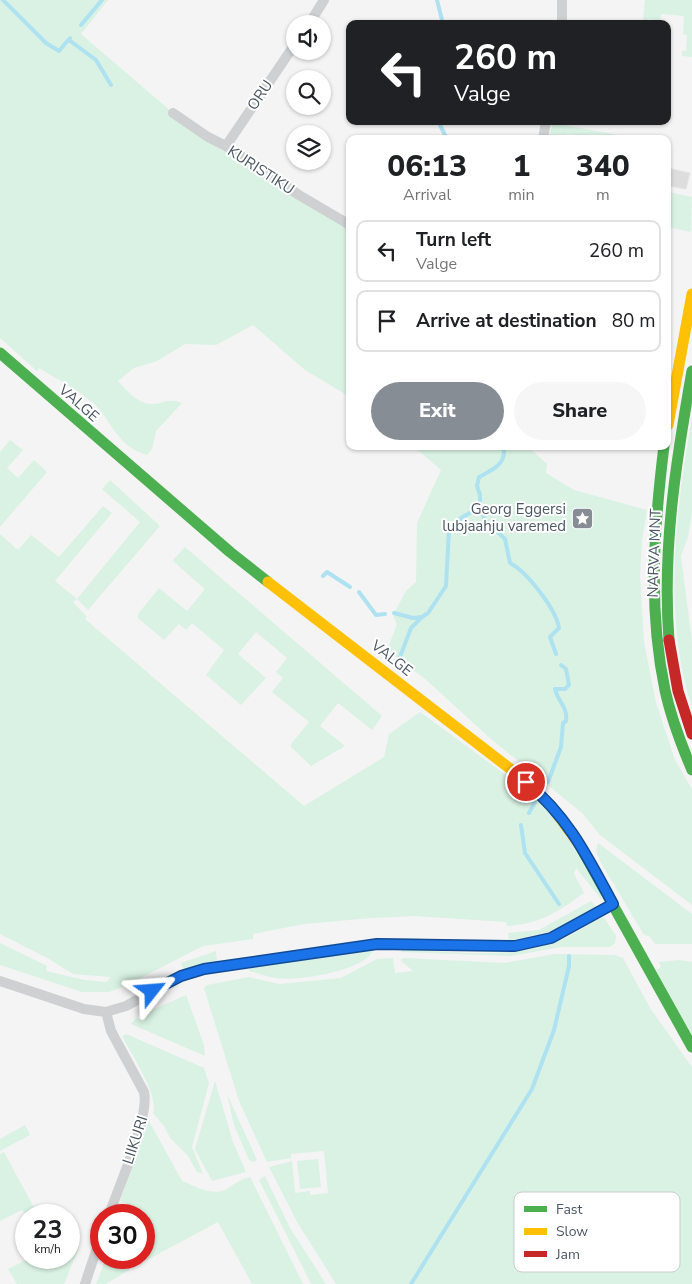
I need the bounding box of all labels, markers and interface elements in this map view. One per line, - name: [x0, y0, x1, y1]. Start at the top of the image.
- map controls: [286, 15, 331, 170]
- button: sound: [286, 15, 331, 60]
- text: 260 m: [454, 34, 557, 81]
- icon: left: [371, 40, 436, 105]
- button: search: [286, 70, 331, 115]
- street label: ORU: [243, 76, 277, 114]
- text: Valge: [454, 79, 511, 109]
- button: layers: [286, 125, 331, 170]
- street label: KURISTIKU: [224, 141, 298, 199]
- text: 06:13: [387, 146, 467, 187]
- text: 1: [512, 146, 530, 187]
- text: 340: [576, 146, 630, 187]
- text: Arrival: [403, 184, 451, 206]
- text: min: [508, 184, 535, 206]
- text: m: [596, 184, 610, 206]
- text: Turn left: [416, 227, 491, 253]
- icon: left: [373, 237, 401, 265]
- text: 260 m: [589, 238, 644, 264]
- text: Valge: [416, 253, 457, 275]
- icon: arrive: [373, 307, 401, 335]
- text: Arrive at destination: [416, 308, 597, 334]
- text: 80 m: [612, 308, 656, 334]
- street label: VALGE: [54, 379, 104, 426]
- button: Exit: [371, 382, 504, 440]
- button: Share: [514, 382, 646, 440]
- place label: Georg Eggersi lubjaahju varemed: [442, 499, 566, 536]
- place icon: Georg Eggersi lubjaahju varemed: [570, 506, 594, 530]
- street label: NARVA MNT: [642, 508, 666, 598]
- street label: VALGE: [366, 635, 417, 681]
- pin: [505, 761, 547, 803]
- icon: arrive: [512, 768, 540, 796]
- position arrow: [125, 964, 177, 1016]
- street label: LIIKURI: [118, 1113, 152, 1167]
- legend: [514, 1192, 680, 1272]
- text: Fast: [556, 1200, 582, 1219]
- speed limit sign: 30: [90, 1204, 155, 1269]
- text: 23: [32, 1213, 63, 1247]
- text: Slow: [556, 1222, 588, 1241]
- text: km/h: [34, 1241, 61, 1257]
- text: Jam: [555, 1245, 580, 1264]

